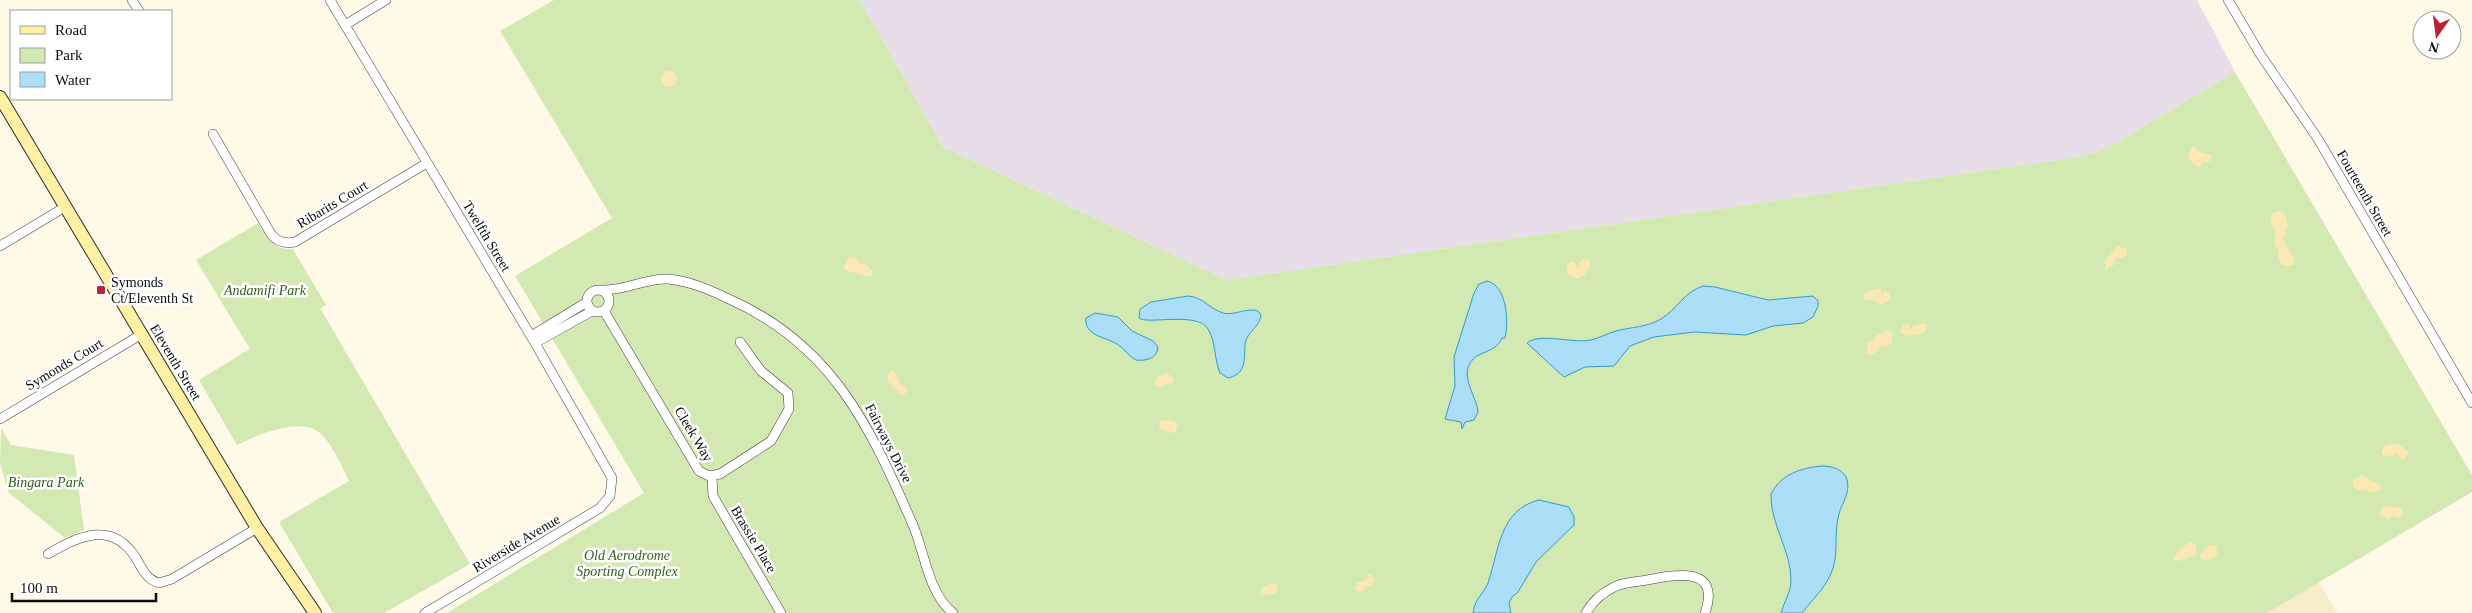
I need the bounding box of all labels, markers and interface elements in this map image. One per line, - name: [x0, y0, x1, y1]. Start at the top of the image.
- legend: [10, 10, 172, 100]
- north arrow: [2412, 10, 2462, 60]
- text: Road: [55, 22, 87, 38]
- text: N: [2427, 39, 2441, 56]
- text: Park: [55, 47, 83, 63]
- text: Water: [55, 72, 90, 88]
- street label: Fourteenth Street: [2334, 148, 2395, 239]
- street label: Ribarits Court: [294, 177, 370, 231]
- street label: Twelfth Street: [460, 198, 514, 274]
- place label: Symonds Ct/Eleventh St: [111, 275, 193, 306]
- park label: Andamifi Park: [223, 283, 307, 298]
- marker: Symonds Ct/Eleventh St: [95, 284, 107, 296]
- street label: Eleventh Street: [147, 322, 204, 403]
- street label: Symonds Court: [23, 335, 106, 393]
- street label: Fairways Drive: [862, 401, 915, 485]
- street label: Cleek Way: [671, 404, 716, 464]
- park label: Bingara Park: [8, 475, 85, 490]
- street label: Brassie Place: [728, 503, 779, 575]
- street label: Riverside Avenue: [470, 512, 563, 575]
- park label: Old Aerodrome Sporting Complex: [576, 548, 679, 579]
- scale bar: [12, 570, 156, 602]
- text: 100 m: [20, 580, 58, 596]

